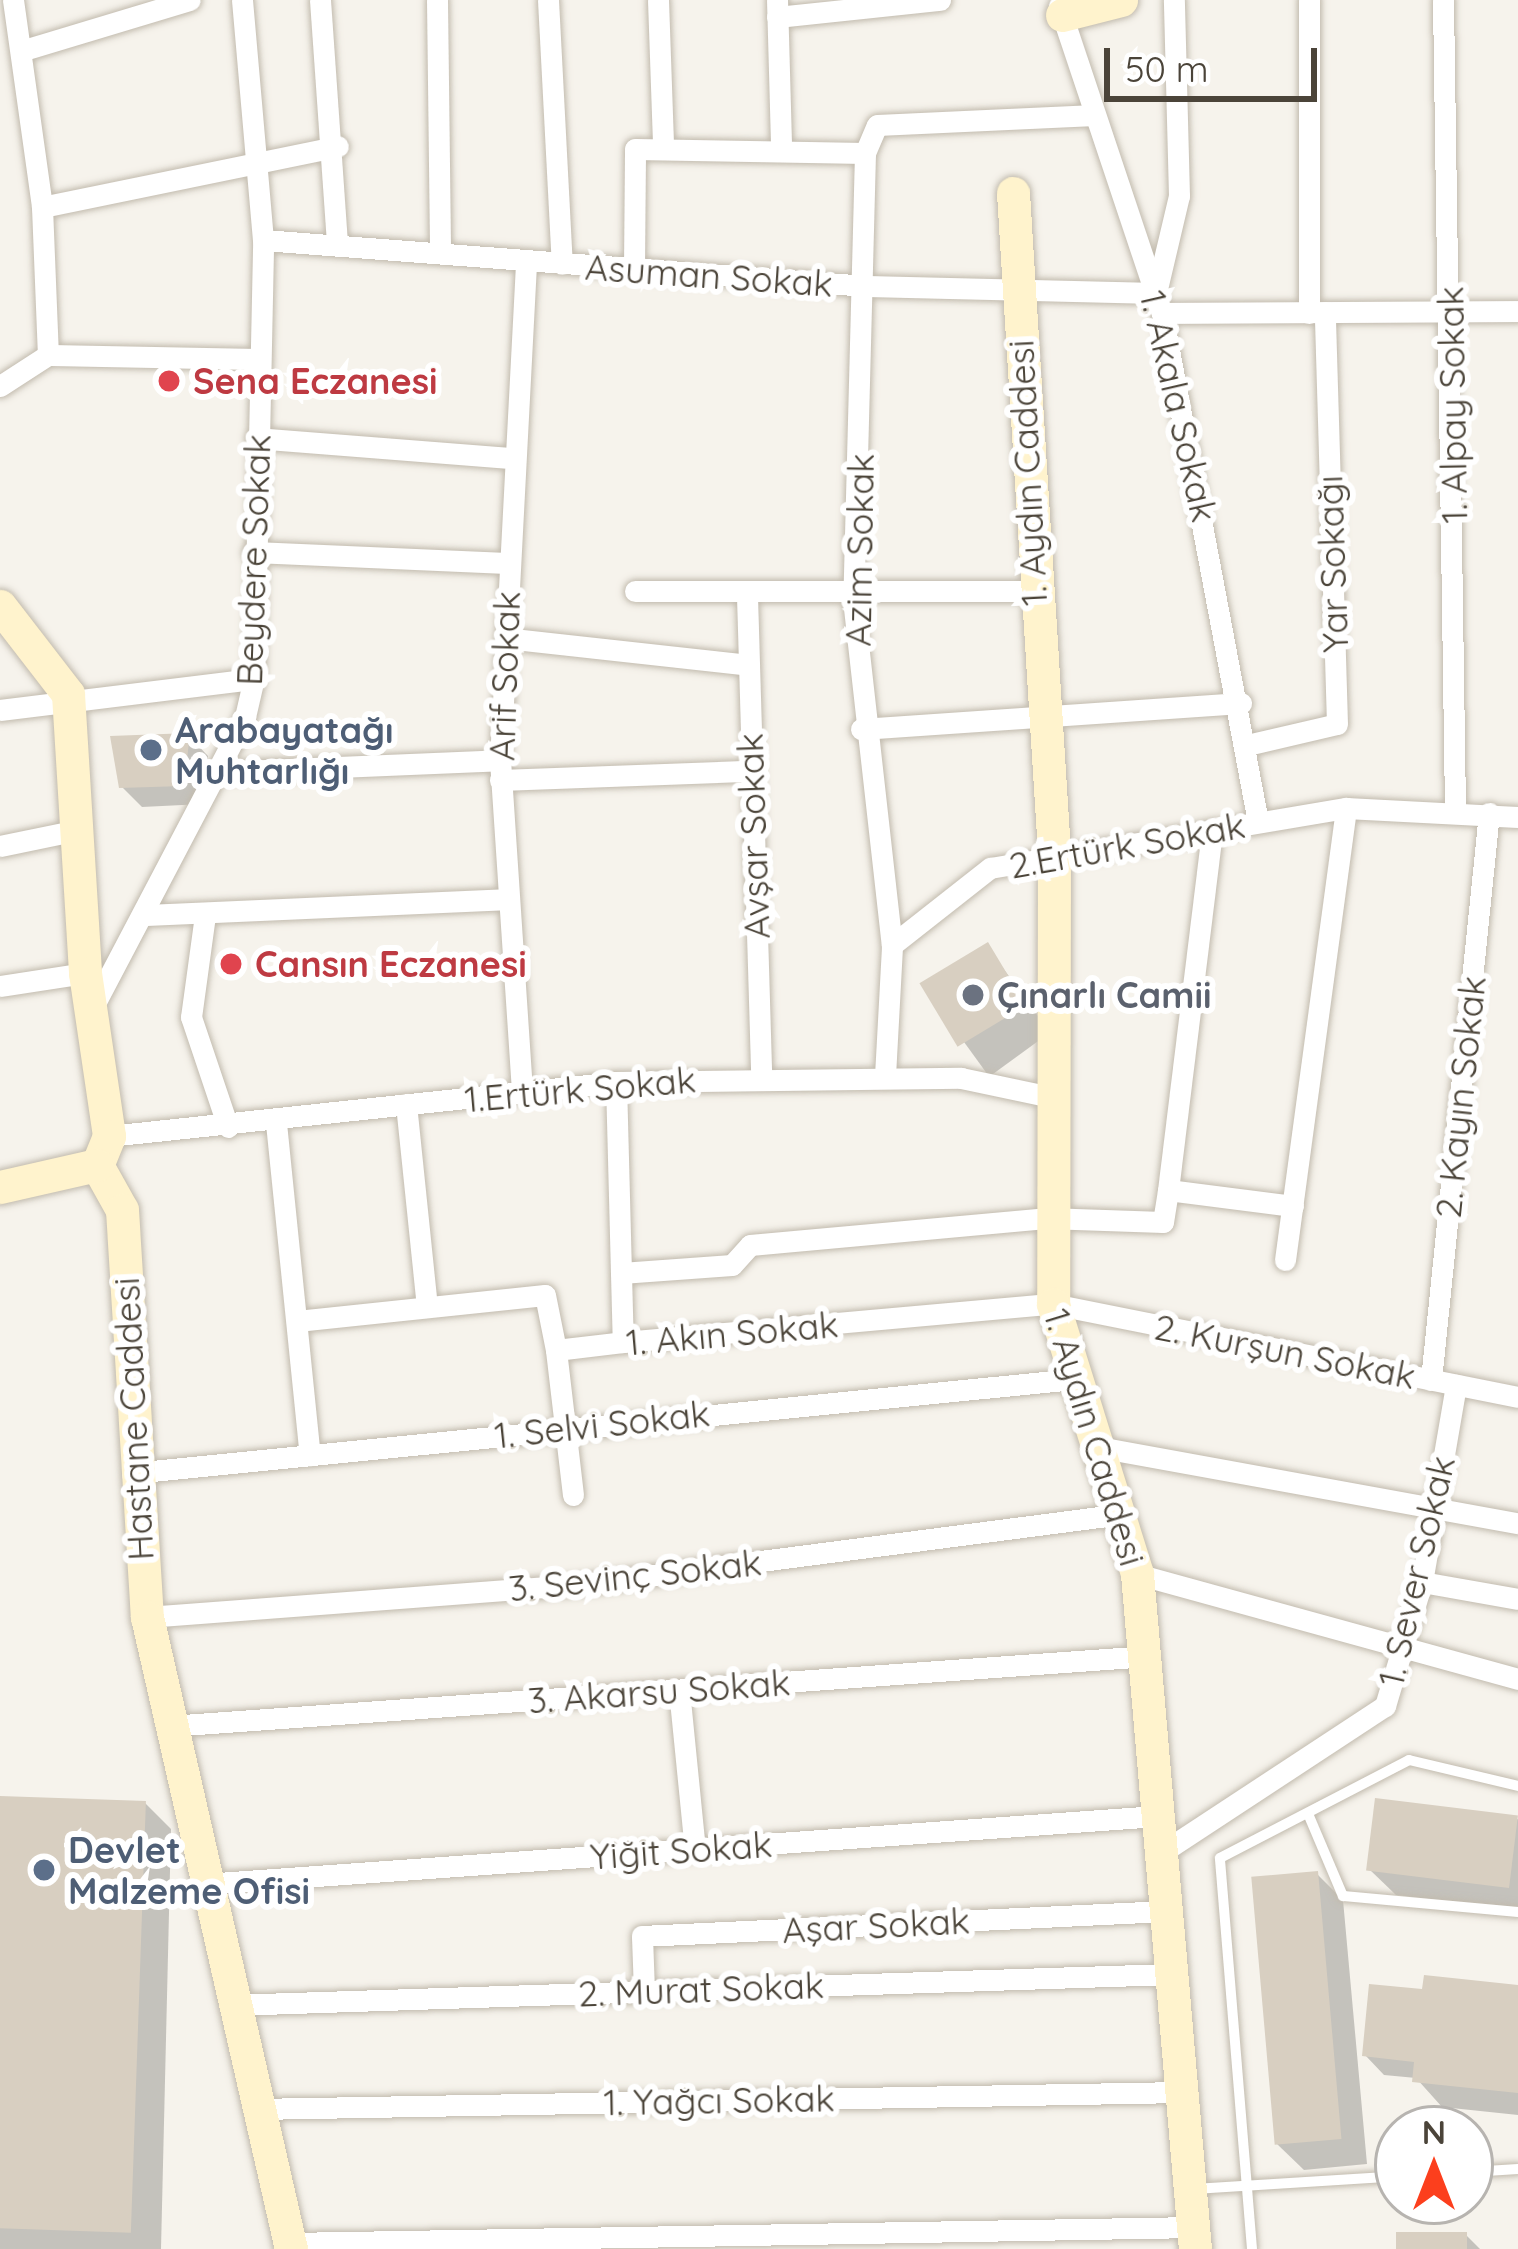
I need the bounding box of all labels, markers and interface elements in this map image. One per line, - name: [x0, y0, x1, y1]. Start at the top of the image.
- scale bar: [1110, 24, 1323, 98]
- text: 50 m: [1125, 46, 1209, 91]
- street label: Asuman Sokak: [584, 245, 834, 305]
- street label: 1. Akala Sokak: [1131, 286, 1227, 526]
- street label: 1. Alpay Sokak: [1428, 286, 1476, 524]
- street label: 1. Aydın Caddesi: [998, 339, 1056, 607]
- place label: Sena Eczanesi: [193, 359, 438, 403]
- marker: Sena Eczanesi: [156, 368, 182, 394]
- street label: Beydere Sokak: [227, 434, 279, 686]
- street label: Azim Sokak: [836, 453, 882, 647]
- street label: Yar Sokağı: [1307, 475, 1357, 653]
- street label: Arif Sokak: [479, 590, 529, 762]
- place label: Arabayatağı Muhtarlığı: [175, 707, 394, 792]
- street label: Avşar Sokak: [728, 732, 778, 940]
- marker: Arabayatağı Muhtarlığı: [138, 737, 164, 763]
- street label: 2.Ertürk Sokak: [1006, 803, 1248, 887]
- place label: Cansın Eczanesi: [255, 942, 527, 986]
- marker: Cansın Eczanesi: [218, 951, 244, 977]
- place label: Çınarlı Camii: [997, 973, 1211, 1017]
- street label: 2. Kayın Sokak: [1426, 974, 1494, 1220]
- marker: Çınarlı Camii: [960, 982, 986, 1008]
- street label: 1.Ertürk Sokak: [463, 1057, 697, 1121]
- street label: Hastane Caddesi: [104, 1276, 162, 1562]
- street label: 1. Akın Sokak: [624, 1302, 840, 1364]
- street label: 1. Aydın Caddesi: [1035, 1303, 1155, 1571]
- street label: 2. Kurşun Sokak: [1151, 1305, 1419, 1397]
- street label: 1. Selvi Sokak: [492, 1391, 712, 1457]
- street label: 1. Sever Sokak: [1369, 1452, 1463, 1690]
- street label: 3. Sevinç Sokak: [507, 1540, 763, 1610]
- street label: 3. Akarsu Sokak: [526, 1660, 792, 1722]
- street label: Yiğit Sokak: [589, 1822, 773, 1878]
- place label: Devlet Malzeme Ofisi: [68, 1827, 310, 1912]
- marker: Devlet Malzeme Ofisi: [31, 1857, 57, 1883]
- street label: Aşar Sokak: [781, 1899, 971, 1951]
- street label: 2. Murat Sokak: [577, 1963, 825, 2015]
- street label: 1. Yağcı Sokak: [603, 2076, 835, 2124]
- north arrow: [1374, 2105, 1494, 2225]
- text: N: [1422, 2111, 1446, 2152]

